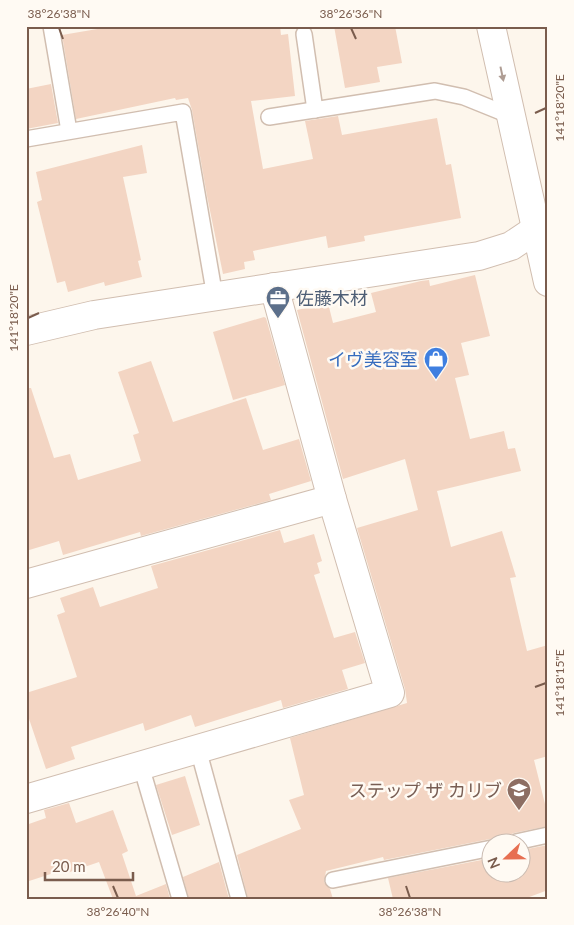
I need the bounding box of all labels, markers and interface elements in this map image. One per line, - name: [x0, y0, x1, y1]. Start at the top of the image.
- text: 38°26'38"N: [28, 6, 90, 21]
- text: 38°26'36"N: [320, 6, 382, 21]
- one-way arrow: [498, 66, 506, 82]
- text: 141°18'20"E: [552, 74, 567, 142]
- text: 141°18'20"E: [6, 284, 21, 352]
- office icon: 佐藤木材: [265, 285, 291, 319]
- place label: 佐藤木材: [296, 287, 368, 309]
- shop icon: イヴ美容室: [423, 346, 449, 380]
- place label: イヴ美容室: [328, 348, 418, 370]
- text: 141°18'15"E: [552, 649, 567, 717]
- school or university icon: ステップ ザ カリブ: [506, 777, 532, 811]
- place label: ステップ ザ カリブ: [349, 779, 502, 801]
- north arrow: [482, 832, 532, 882]
- scale bar: [45, 850, 132, 882]
- text: N: [484, 855, 503, 871]
- text: 20 m: [52, 857, 86, 875]
- text: 38°26'40"N: [87, 904, 149, 919]
- text: 38°26'38"N: [379, 904, 441, 919]

